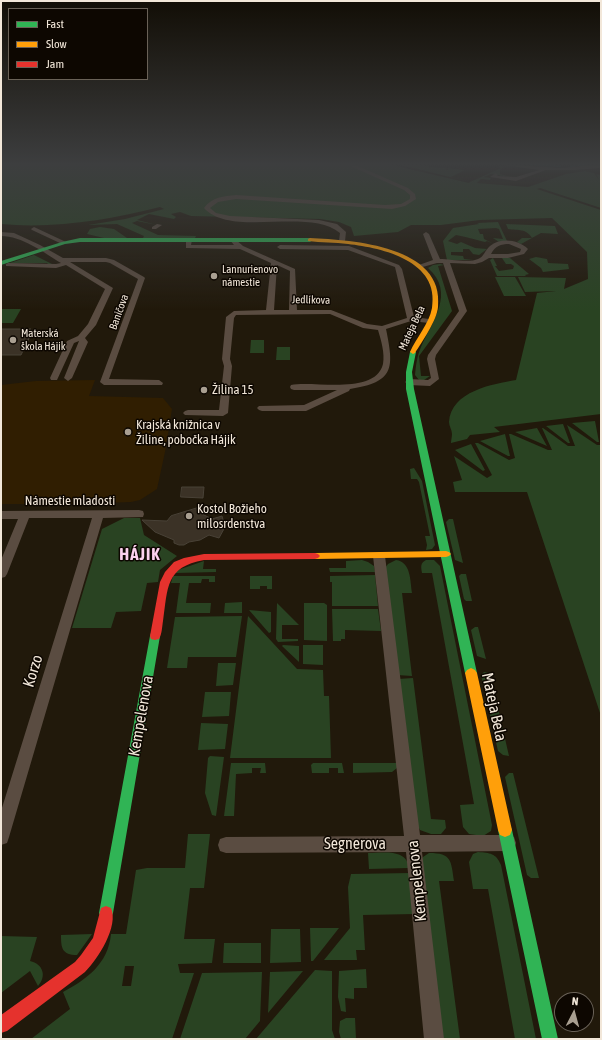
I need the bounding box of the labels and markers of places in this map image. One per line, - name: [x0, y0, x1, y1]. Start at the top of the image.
- place label: Lannurienovo námestie: [222, 263, 278, 289]
- marker: Lannurienovo námestie: [209, 271, 219, 281]
- place label: Materská škola Hájik: [21, 327, 66, 353]
- marker: Materská škola Hájik: [8, 335, 18, 345]
- place label: Žilina 15: [212, 382, 254, 398]
- marker: Žilina 15: [199, 385, 209, 395]
- place label: Krajská knižnica v Žiline, pobočka Hájik: [136, 417, 236, 448]
- marker: Krajská knižnica v Žiline, pobočka Hájik: [123, 427, 133, 437]
- place label: Kostol Božieho milosrdenstva: [197, 501, 267, 532]
- marker: Kostol Božieho milosrdenstva: [184, 511, 194, 521]

